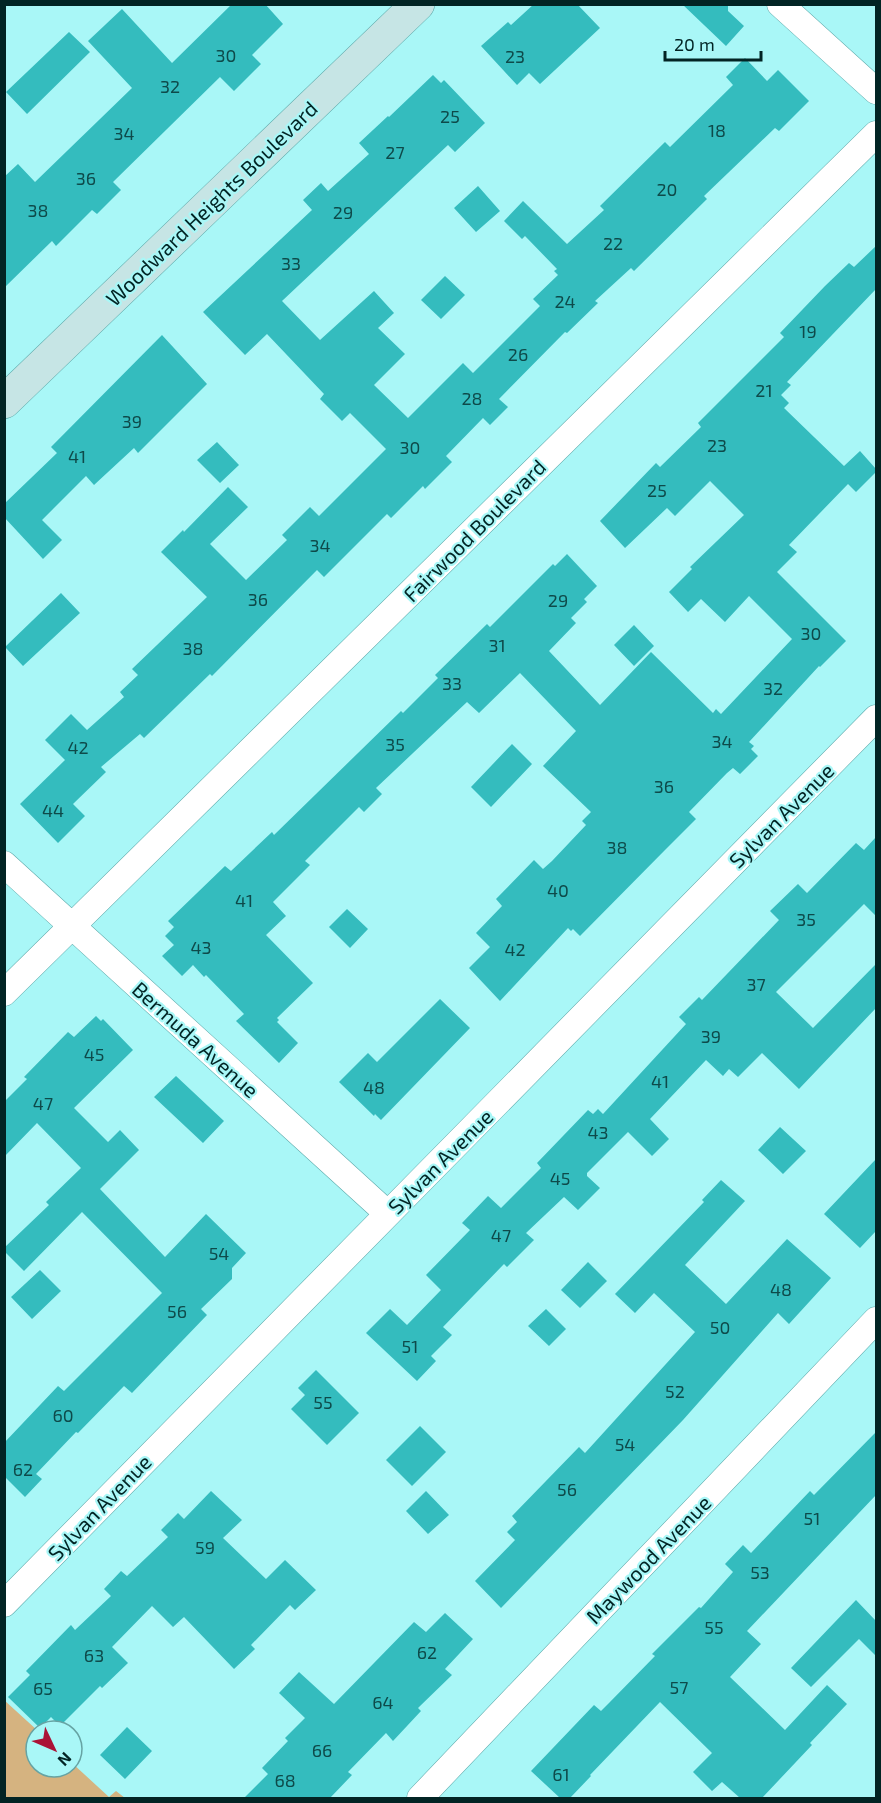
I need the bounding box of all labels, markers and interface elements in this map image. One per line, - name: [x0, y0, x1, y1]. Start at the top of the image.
- scale bar: [665, 24, 761, 62]
- text: 20 m: [674, 33, 715, 55]
- house number: 30: [216, 44, 236, 66]
- house number: 23: [505, 45, 525, 67]
- house number: 32: [160, 75, 180, 97]
- street label: Woodward Heights Boulevard: [100, 95, 322, 311]
- house number: 25: [440, 105, 460, 127]
- house number: 18: [708, 119, 726, 141]
- house number: 34: [113, 122, 135, 144]
- house number: 27: [385, 141, 405, 163]
- house number: 36: [76, 167, 96, 189]
- house number: 20: [657, 178, 677, 200]
- house number: 38: [28, 199, 48, 221]
- house number: 29: [333, 201, 353, 223]
- house number: 22: [603, 232, 623, 254]
- house number: 33: [281, 252, 301, 274]
- house number: 24: [554, 290, 576, 312]
- house number: 19: [799, 320, 817, 342]
- house number: 26: [508, 343, 528, 365]
- house number: 21: [755, 379, 773, 401]
- house number: 28: [461, 387, 483, 409]
- house number: 39: [122, 410, 142, 432]
- house number: 23: [707, 434, 727, 456]
- house number: 30: [400, 436, 420, 458]
- house number: 41: [68, 445, 86, 467]
- street label: Fairwood Boulevard: [398, 454, 550, 606]
- house number: 25: [647, 479, 667, 501]
- house number: 34: [309, 534, 331, 556]
- house number: 36: [248, 588, 268, 610]
- house number: 29: [548, 589, 568, 611]
- house number: 30: [801, 622, 821, 644]
- house number: 31: [488, 634, 506, 656]
- house number: 38: [183, 637, 203, 659]
- house number: 33: [442, 672, 462, 694]
- house number: 32: [763, 677, 783, 699]
- house number: 34: [711, 730, 733, 752]
- house number: 35: [385, 733, 405, 755]
- house number: 42: [67, 736, 89, 758]
- street label: Sylvan Avenue: [723, 757, 839, 873]
- house number: 36: [654, 775, 674, 797]
- house number: 44: [42, 799, 64, 821]
- house number: 38: [607, 836, 627, 858]
- house number: 40: [547, 879, 569, 901]
- house number: 41: [235, 889, 253, 911]
- house number: 35: [796, 908, 816, 930]
- house number: 43: [190, 936, 212, 958]
- house number: 42: [504, 938, 526, 960]
- house number: 37: [746, 973, 766, 995]
- street label: Bermuda Avenue: [128, 976, 264, 1102]
- house number: 39: [701, 1025, 721, 1047]
- house number: 45: [84, 1043, 104, 1065]
- house number: 41: [651, 1070, 669, 1092]
- house number: 48: [363, 1076, 385, 1098]
- house number: 47: [33, 1092, 53, 1114]
- street label: Sylvan Avenue: [382, 1103, 498, 1219]
- house number: 43: [587, 1121, 609, 1143]
- house number: 45: [550, 1167, 570, 1189]
- house number: 47: [491, 1224, 511, 1246]
- house number: 54: [209, 1242, 229, 1264]
- house number: 48: [770, 1278, 792, 1300]
- house number: 56: [167, 1300, 187, 1322]
- house number: 50: [710, 1316, 730, 1338]
- house number: 51: [402, 1335, 418, 1357]
- house number: 52: [665, 1380, 685, 1402]
- house number: 55: [313, 1391, 333, 1413]
- house number: 60: [52, 1404, 74, 1426]
- house number: 54: [615, 1433, 635, 1455]
- street label: Sylvan Avenue: [42, 1449, 156, 1565]
- house number: 62: [13, 1458, 33, 1480]
- house number: 56: [557, 1478, 577, 1500]
- street label: Maywood Avenue: [580, 1490, 716, 1628]
- house number: 51: [804, 1507, 820, 1529]
- house number: 59: [195, 1536, 215, 1558]
- house number: 53: [750, 1561, 770, 1583]
- house number: 55: [704, 1616, 724, 1638]
- house number: 62: [417, 1641, 437, 1663]
- house number: 63: [84, 1644, 104, 1666]
- house number: 57: [670, 1676, 688, 1698]
- house number: 65: [33, 1677, 53, 1699]
- house number: 64: [372, 1691, 394, 1713]
- north arrow: [24, 1719, 84, 1779]
- house number: 66: [312, 1739, 332, 1761]
- text: N: [54, 1749, 76, 1771]
- house number: 61: [552, 1763, 570, 1785]
- house number: 68: [274, 1769, 296, 1791]

